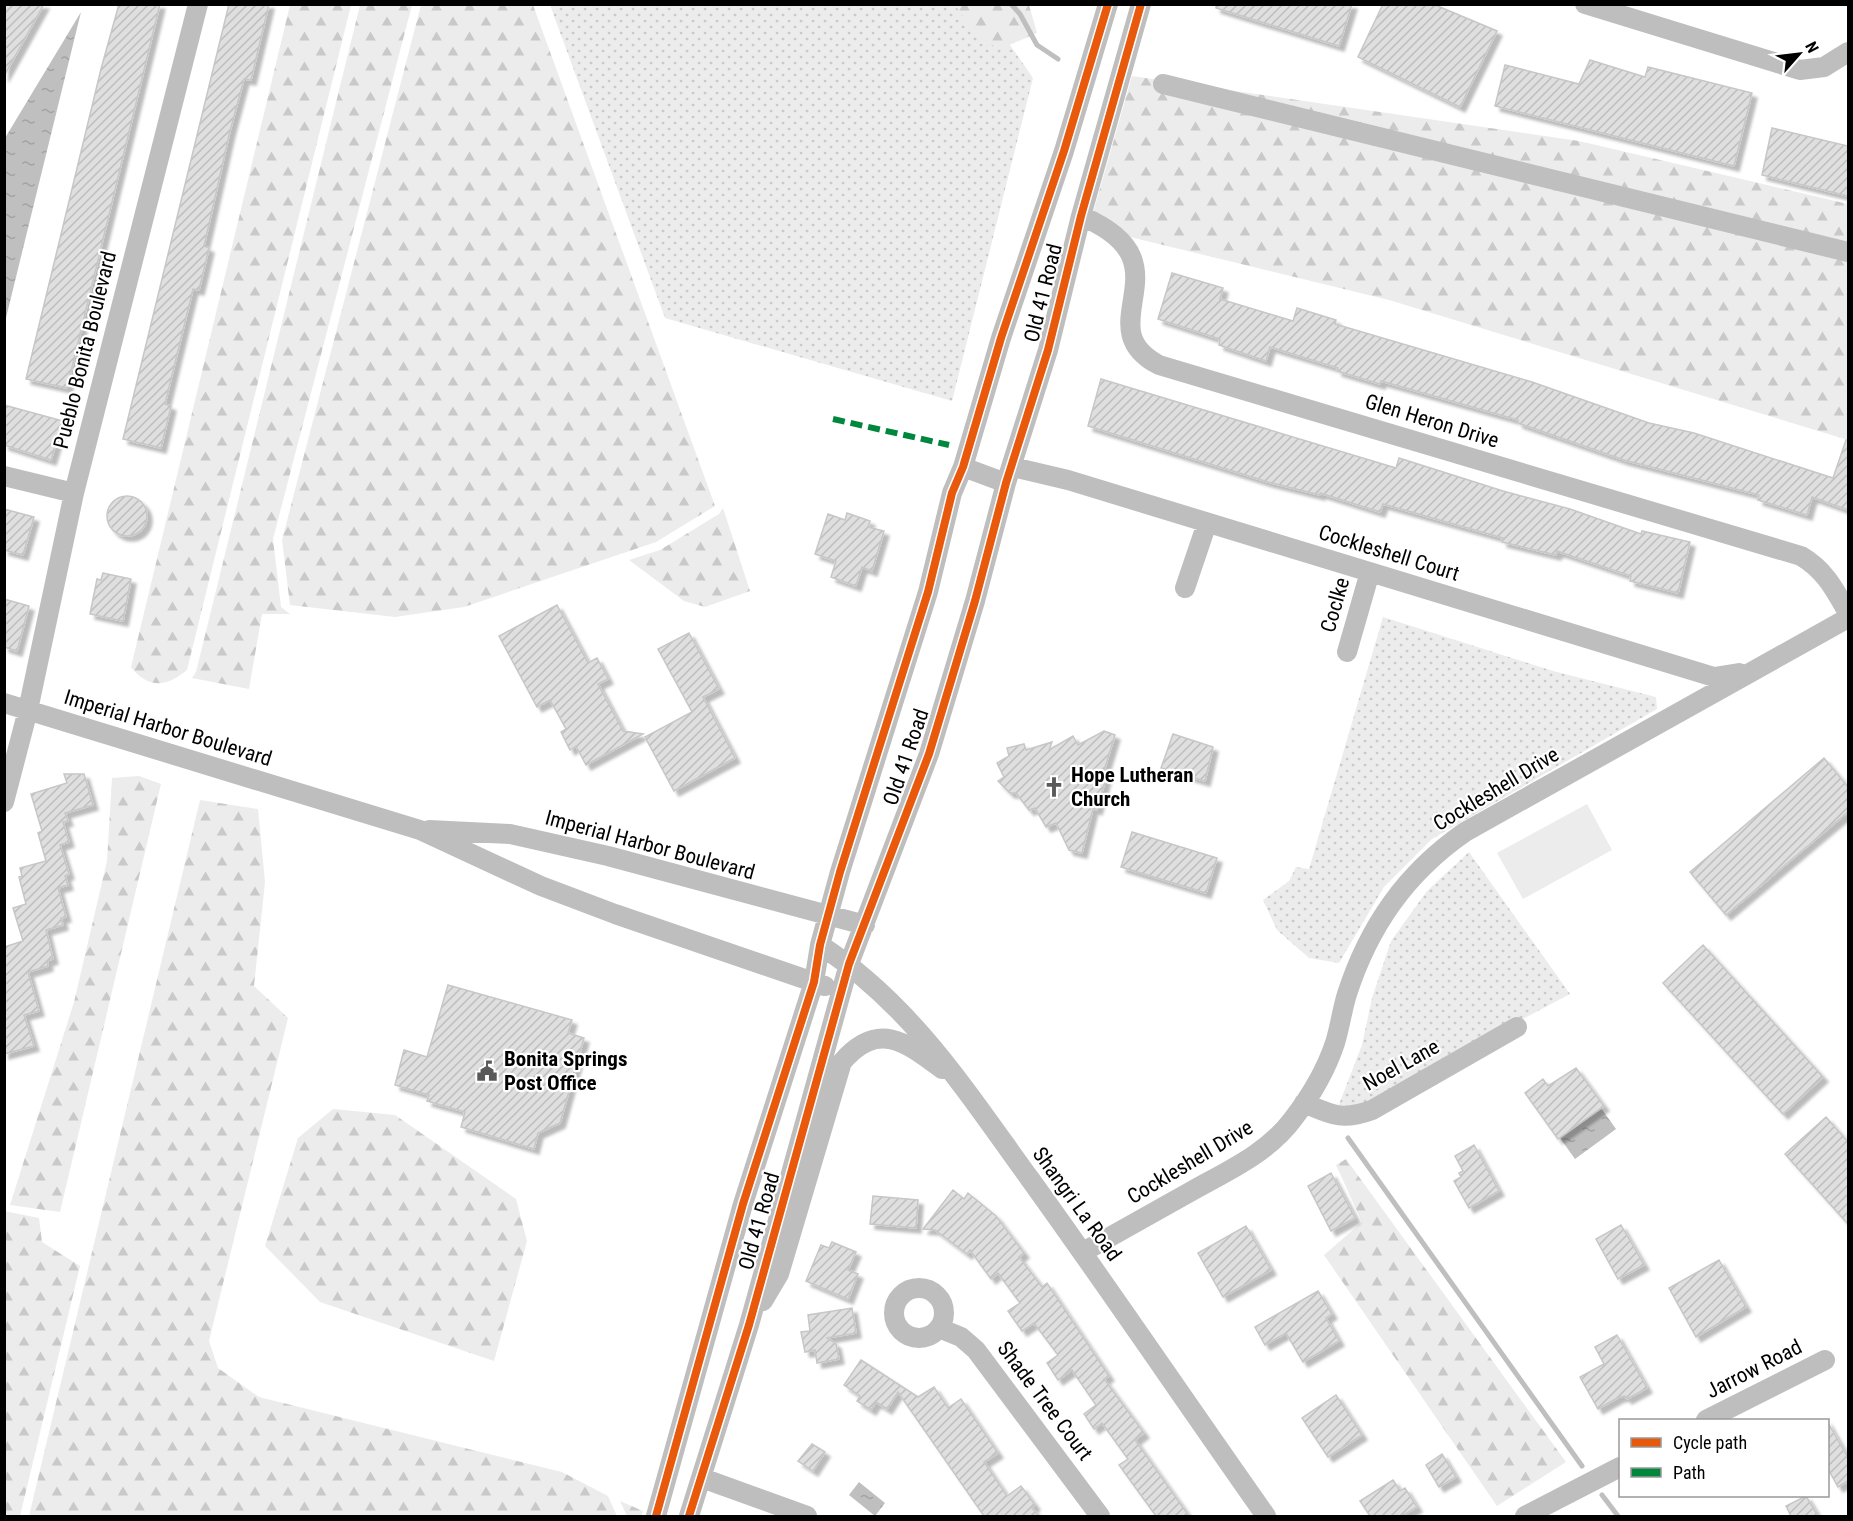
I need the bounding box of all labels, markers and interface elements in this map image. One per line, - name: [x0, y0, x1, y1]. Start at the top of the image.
- north arrow: [1769, 24, 1829, 84]
- text: N: [1801, 38, 1822, 56]
- street label: Old 41 Road: [1019, 241, 1067, 345]
- street label: Pueblo Bonita Boulevard: [49, 249, 121, 451]
- street label: Glen Heron Drive: [1362, 389, 1502, 453]
- street label: Cockleshell Court: [1316, 520, 1462, 586]
- street label: Coclke: [1316, 575, 1354, 635]
- street label: Imperial Harbor Boulevard: [61, 685, 275, 771]
- street label: Old 41 Road: [878, 706, 934, 808]
- street label: Cockleshell Drive: [1429, 742, 1563, 836]
- place label: Hope Lutheran Church: [1071, 763, 1194, 811]
- church icon: Hope Lutheran Church: [1042, 775, 1066, 799]
- street label: Imperial Harbor Boulevard: [543, 805, 757, 885]
- street label: Noel Lane: [1359, 1034, 1443, 1096]
- place label: Bonita Springs Post Office: [504, 1047, 627, 1095]
- public building icon: Bonita Springs Post Office: [475, 1059, 499, 1083]
- street label: Cockleshell Drive: [1123, 1115, 1257, 1209]
- street label: Shangri La Road: [1028, 1142, 1126, 1266]
- street label: Old 41 Road: [734, 1169, 784, 1273]
- street label: Jarrow Road: [1702, 1335, 1806, 1403]
- street label: Shade Tree Court: [993, 1337, 1097, 1465]
- legend: [1619, 1419, 1829, 1497]
- text: Cycle path: [1673, 1432, 1747, 1453]
- text: Path: [1673, 1462, 1706, 1483]

